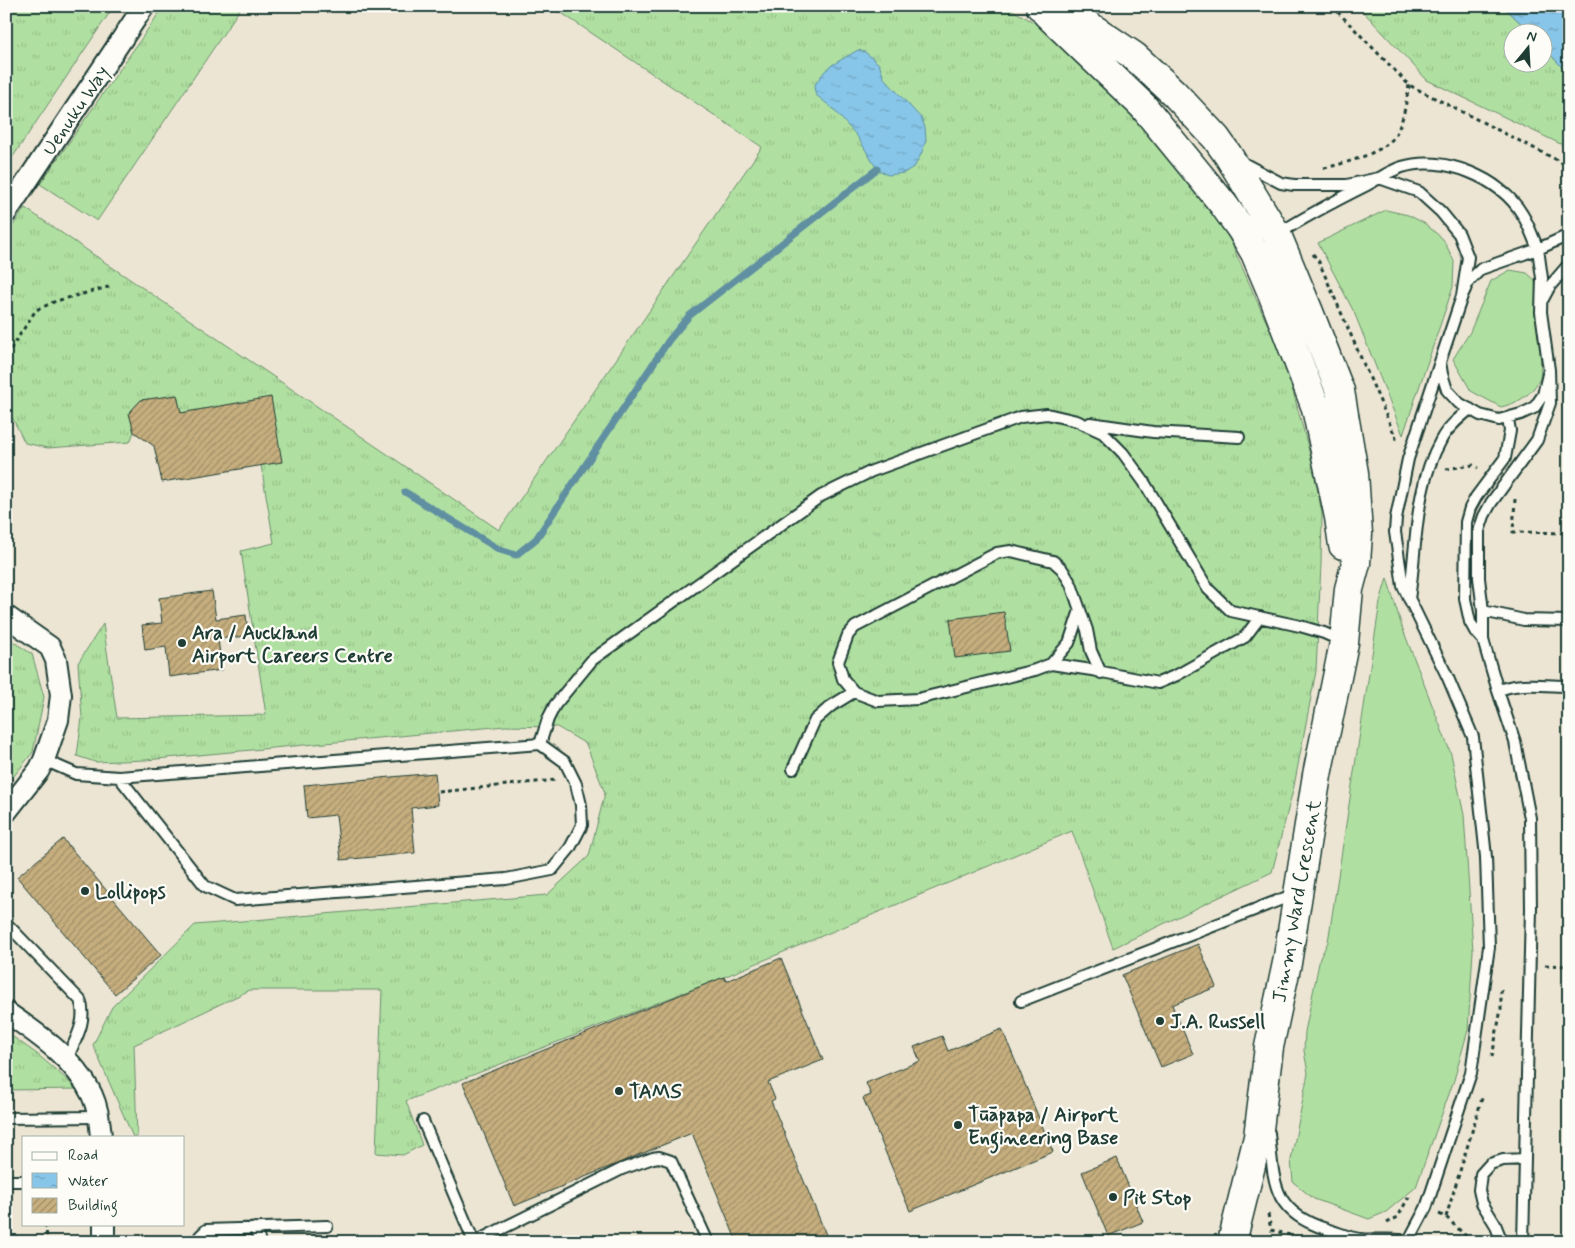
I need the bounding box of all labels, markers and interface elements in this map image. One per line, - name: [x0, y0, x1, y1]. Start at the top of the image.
- north arrow: [1502, 22, 1552, 72]
- text: N: [1524, 27, 1539, 47]
- street label: Uenuku Way: [36, 61, 116, 161]
- place label: Ara / Auckland Airport Careers Centre: [192, 620, 393, 670]
- marker: Ara / Auckland Airport Careers Centre: [176, 637, 188, 649]
- street label: Jimmy Ward Crescent: [1266, 798, 1329, 1005]
- place label: Lollipops: [95, 879, 166, 906]
- marker: Lollipops: [79, 885, 91, 897]
- place label: J.A. Russell: [1170, 1009, 1265, 1036]
- marker: J.A. Russell: [1154, 1015, 1166, 1027]
- place label: TAMS: [629, 1079, 682, 1106]
- marker: TAMS: [613, 1085, 625, 1097]
- place label: Tūāpapa / Airport Engineering Base: [968, 1102, 1120, 1154]
- marker: Tūāpapa / Airport Engineering Base: [952, 1119, 964, 1131]
- legend: [22, 1136, 185, 1226]
- text: Road: [68, 1146, 98, 1166]
- text: Water: [68, 1172, 108, 1192]
- place label: Pit Stop: [1123, 1185, 1192, 1212]
- marker: Pit Stop: [1107, 1191, 1119, 1203]
- text: Building: [68, 1196, 118, 1217]

